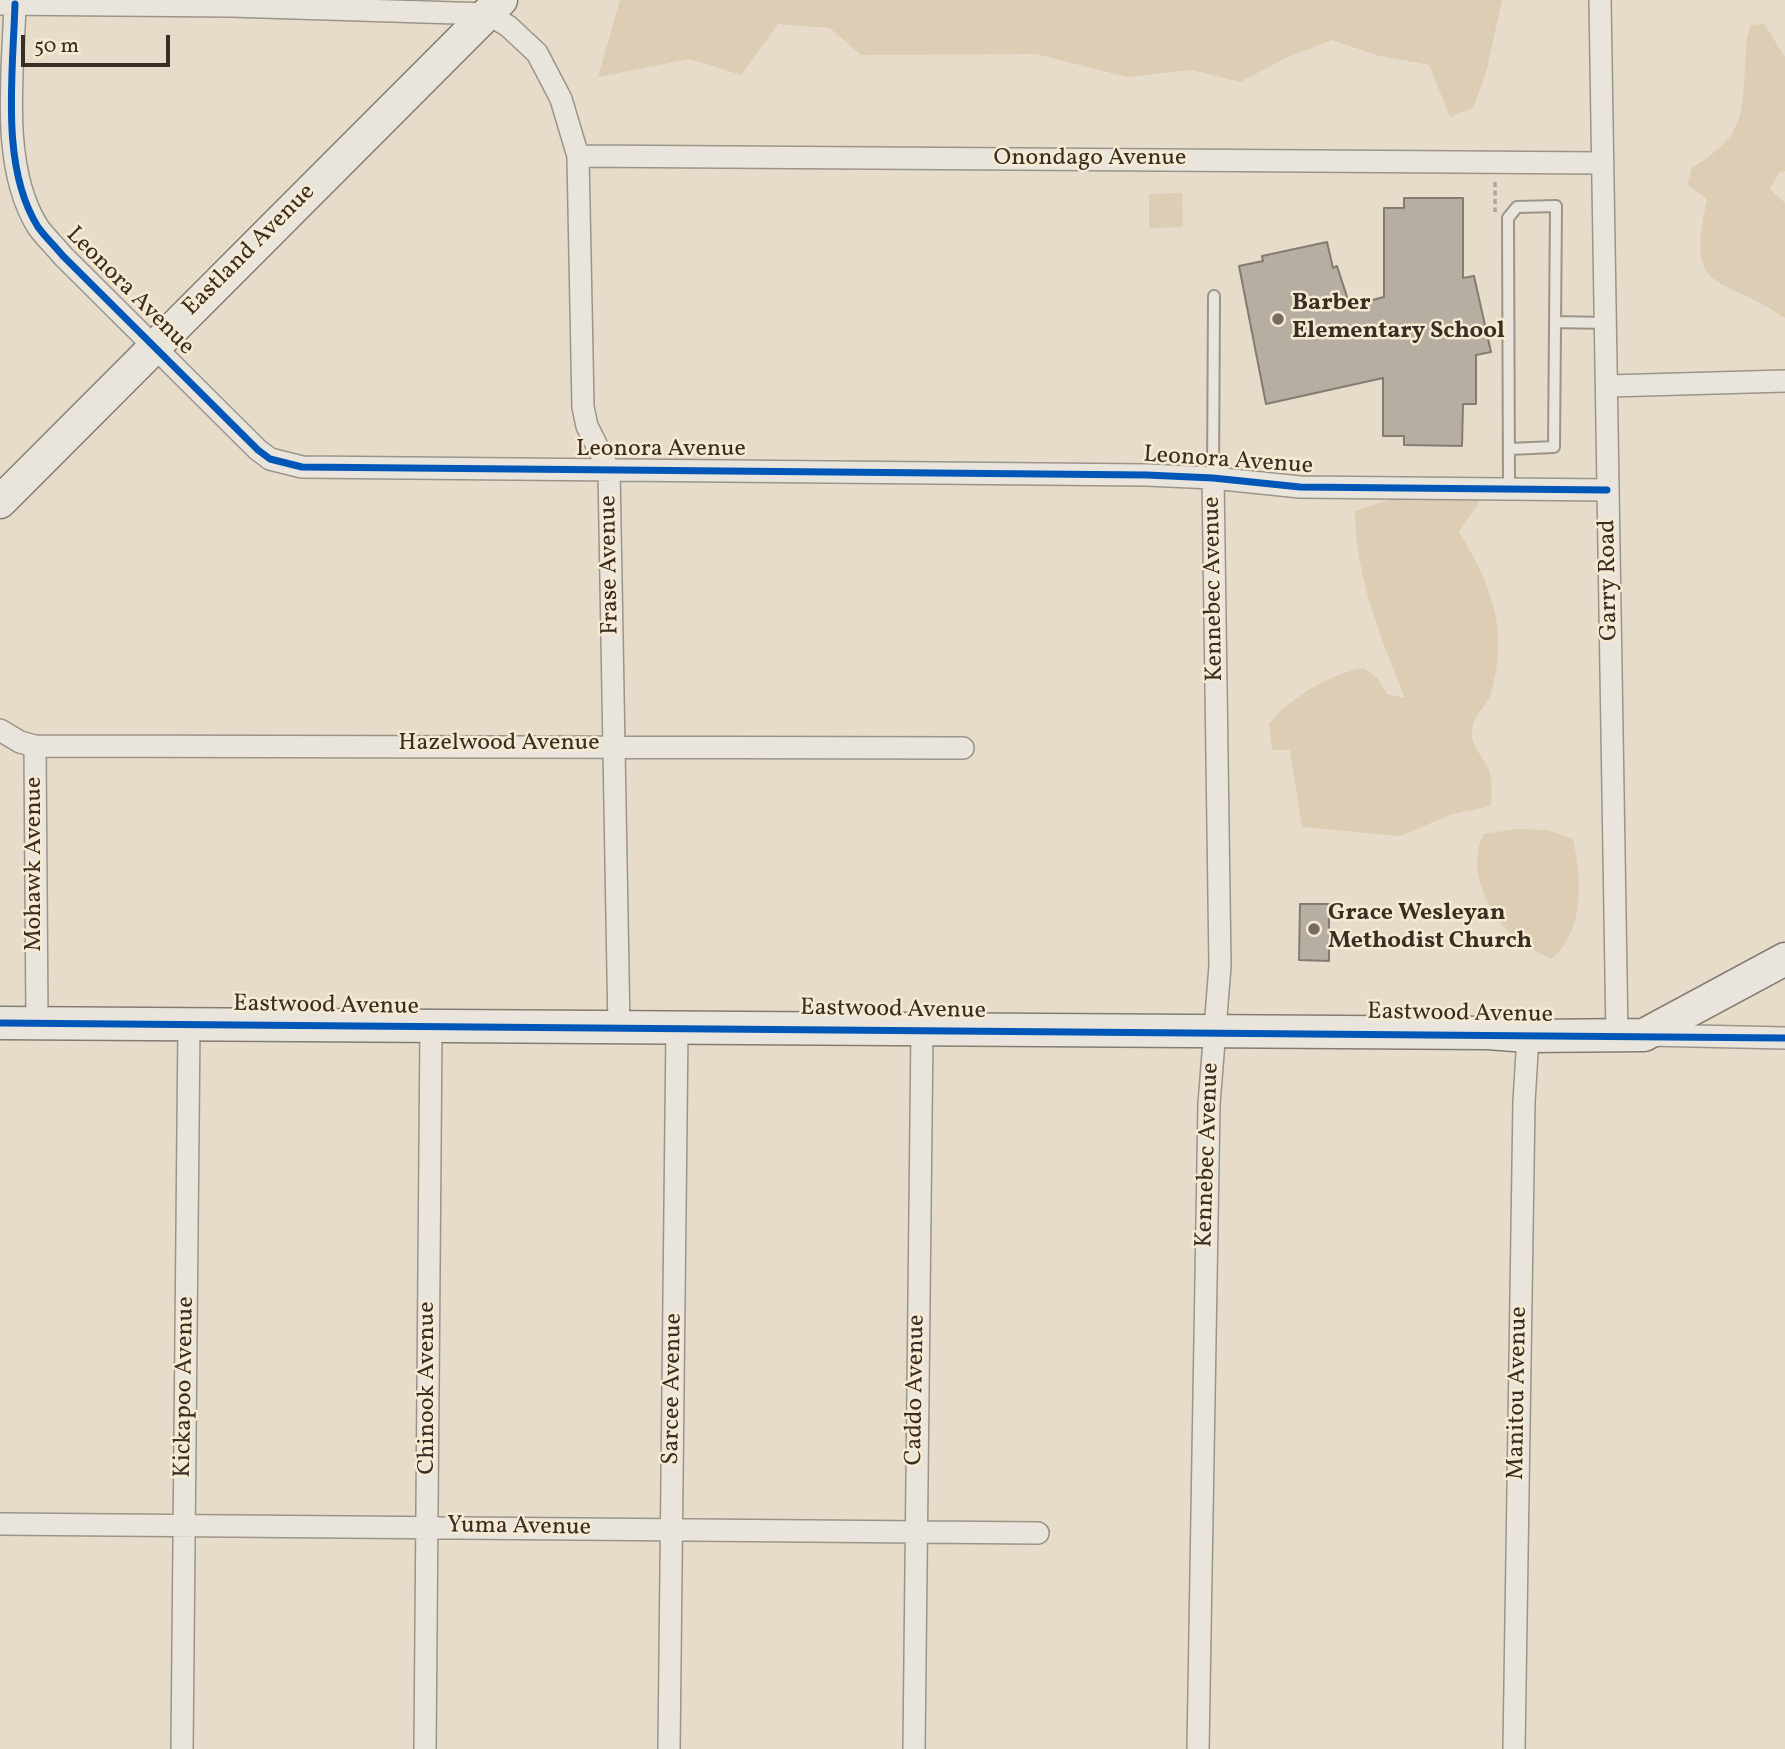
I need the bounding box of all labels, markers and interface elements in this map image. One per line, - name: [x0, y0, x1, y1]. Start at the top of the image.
- scale bar: [24, 21, 173, 65]
- text: 50 m: [34, 32, 79, 61]
- street label: Onondago Avenue: [994, 146, 1186, 174]
- street label: Eastland Avenue: [178, 179, 322, 323]
- street label: Leonora Avenue: [59, 222, 199, 362]
- place label: Barber Elementary School: [1292, 291, 1505, 347]
- marker: Barber Elementary School: [1270, 311, 1286, 327]
- street label: Leonora Avenue: [576, 437, 746, 465]
- street label: Leonora Avenue: [1142, 442, 1314, 482]
- street label: Frase Avenue: [595, 495, 627, 635]
- street label: Kennebec Avenue: [1199, 496, 1231, 682]
- street label: Garry Road: [1595, 519, 1625, 641]
- street label: Hazelwood Avenue: [398, 731, 600, 759]
- street label: Mohawk Avenue: [22, 777, 50, 951]
- place label: Grace Wesleyan Methodist Church: [1328, 901, 1532, 957]
- marker: Grace Wesleyan Methodist Church: [1306, 921, 1322, 937]
- street label: Eastwood Avenue: [233, 991, 419, 1023]
- street label: Eastwood Avenue: [800, 995, 986, 1027]
- street label: Eastwood Avenue: [1367, 999, 1553, 1031]
- street label: Kennebec Avenue: [1191, 1062, 1227, 1248]
- street label: Kickapoo Avenue: [170, 1296, 202, 1478]
- street label: Chinook Avenue: [415, 1301, 443, 1475]
- street label: Manitou Avenue: [1503, 1306, 1535, 1480]
- street label: Sarcee Avenue: [658, 1313, 690, 1465]
- street label: Caddo Avenue: [901, 1314, 933, 1466]
- street label: Yuma Avenue: [447, 1512, 591, 1544]

